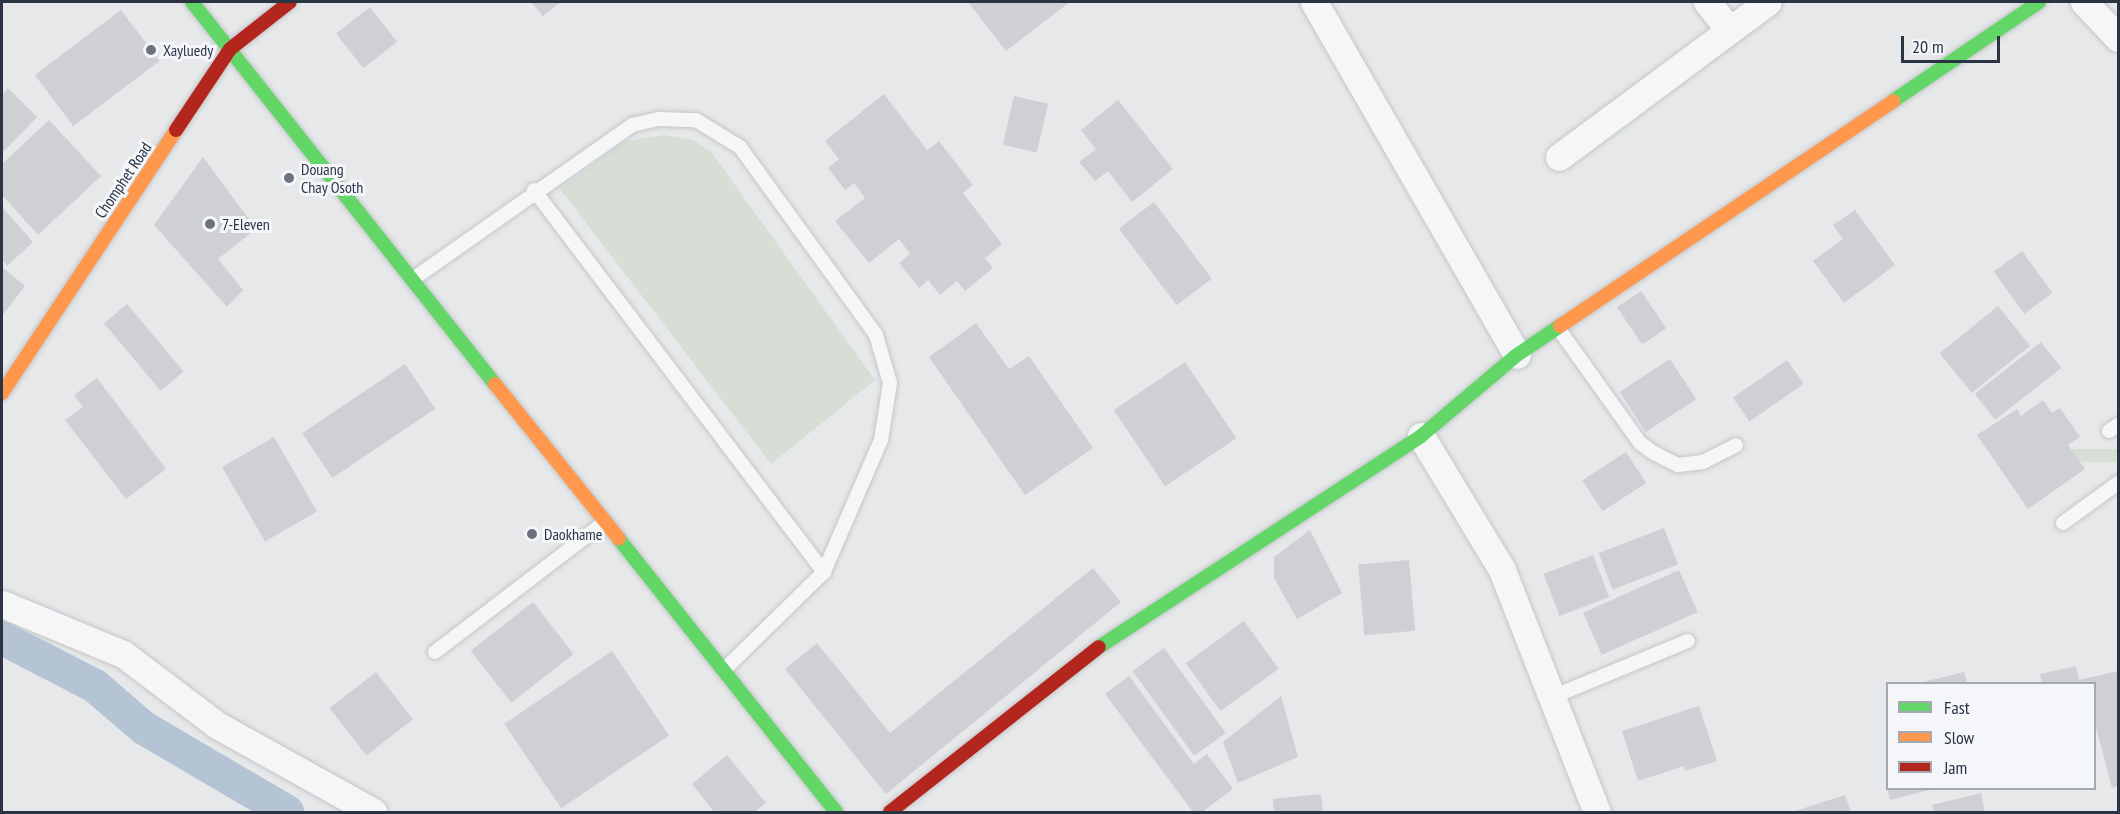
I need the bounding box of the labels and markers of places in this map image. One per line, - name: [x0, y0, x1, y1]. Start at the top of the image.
- place label: Xayluedy: [163, 40, 213, 60]
- marker: Xayluedy: [144, 43, 158, 57]
- place label: Douang Chay Osoth: [301, 159, 364, 197]
- marker: Douang Chay Osoth: [282, 171, 296, 185]
- place label: 7-Eleven: [222, 214, 270, 234]
- marker: 7-Eleven: [203, 217, 217, 231]
- place label: Daokhame: [544, 524, 602, 544]
- marker: Daokhame: [525, 527, 539, 541]

